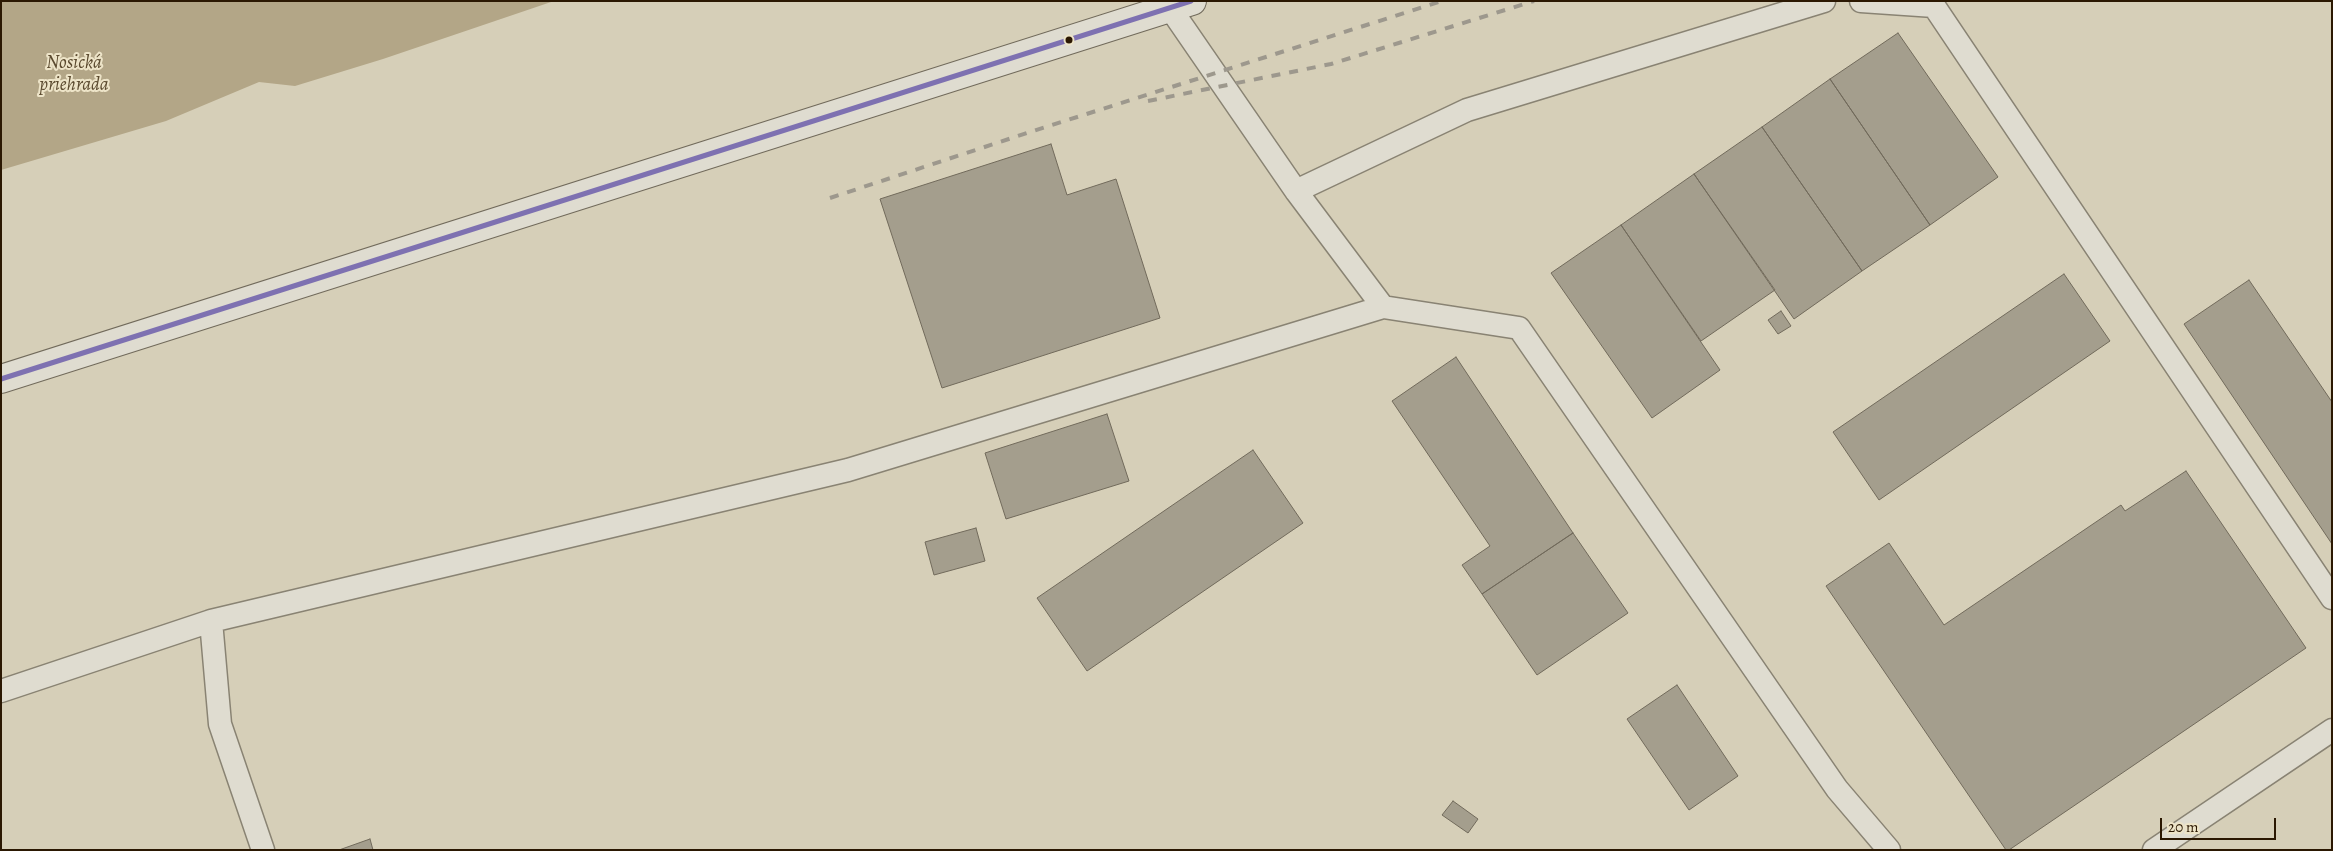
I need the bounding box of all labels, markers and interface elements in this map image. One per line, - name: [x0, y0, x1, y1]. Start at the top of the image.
- unlabelled marker: [1064, 35, 1074, 45]
- water label: Nosická priehrada: [39, 52, 109, 96]
- scale bar: [2163, 808, 2279, 840]
- text: 20 m: [2168, 817, 2199, 837]

